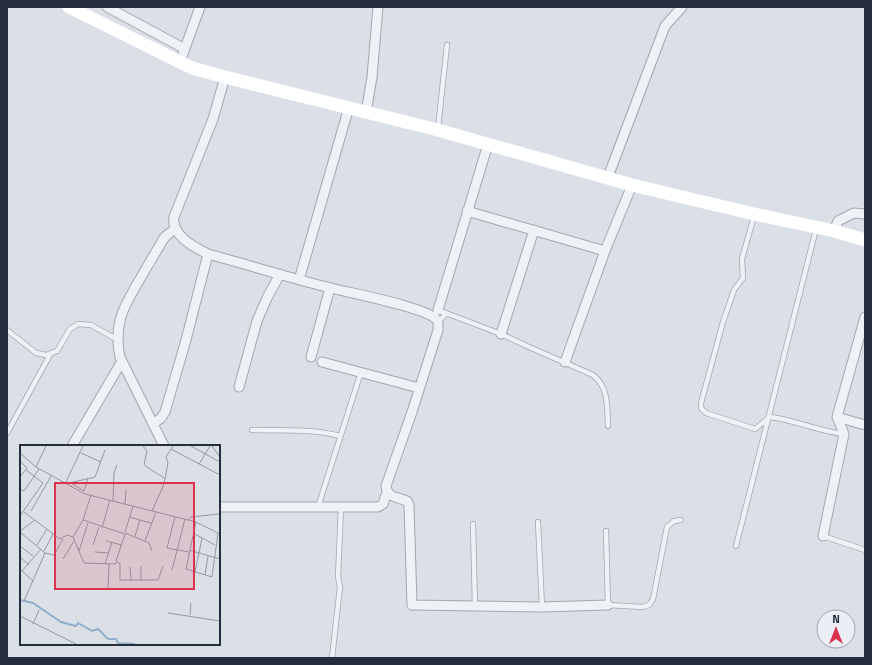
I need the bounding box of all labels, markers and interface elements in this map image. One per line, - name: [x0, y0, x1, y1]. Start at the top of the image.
- inset map: [20, 445, 220, 645]
- north arrow: [816, 609, 856, 649]
- text: N: [832, 611, 840, 627]

